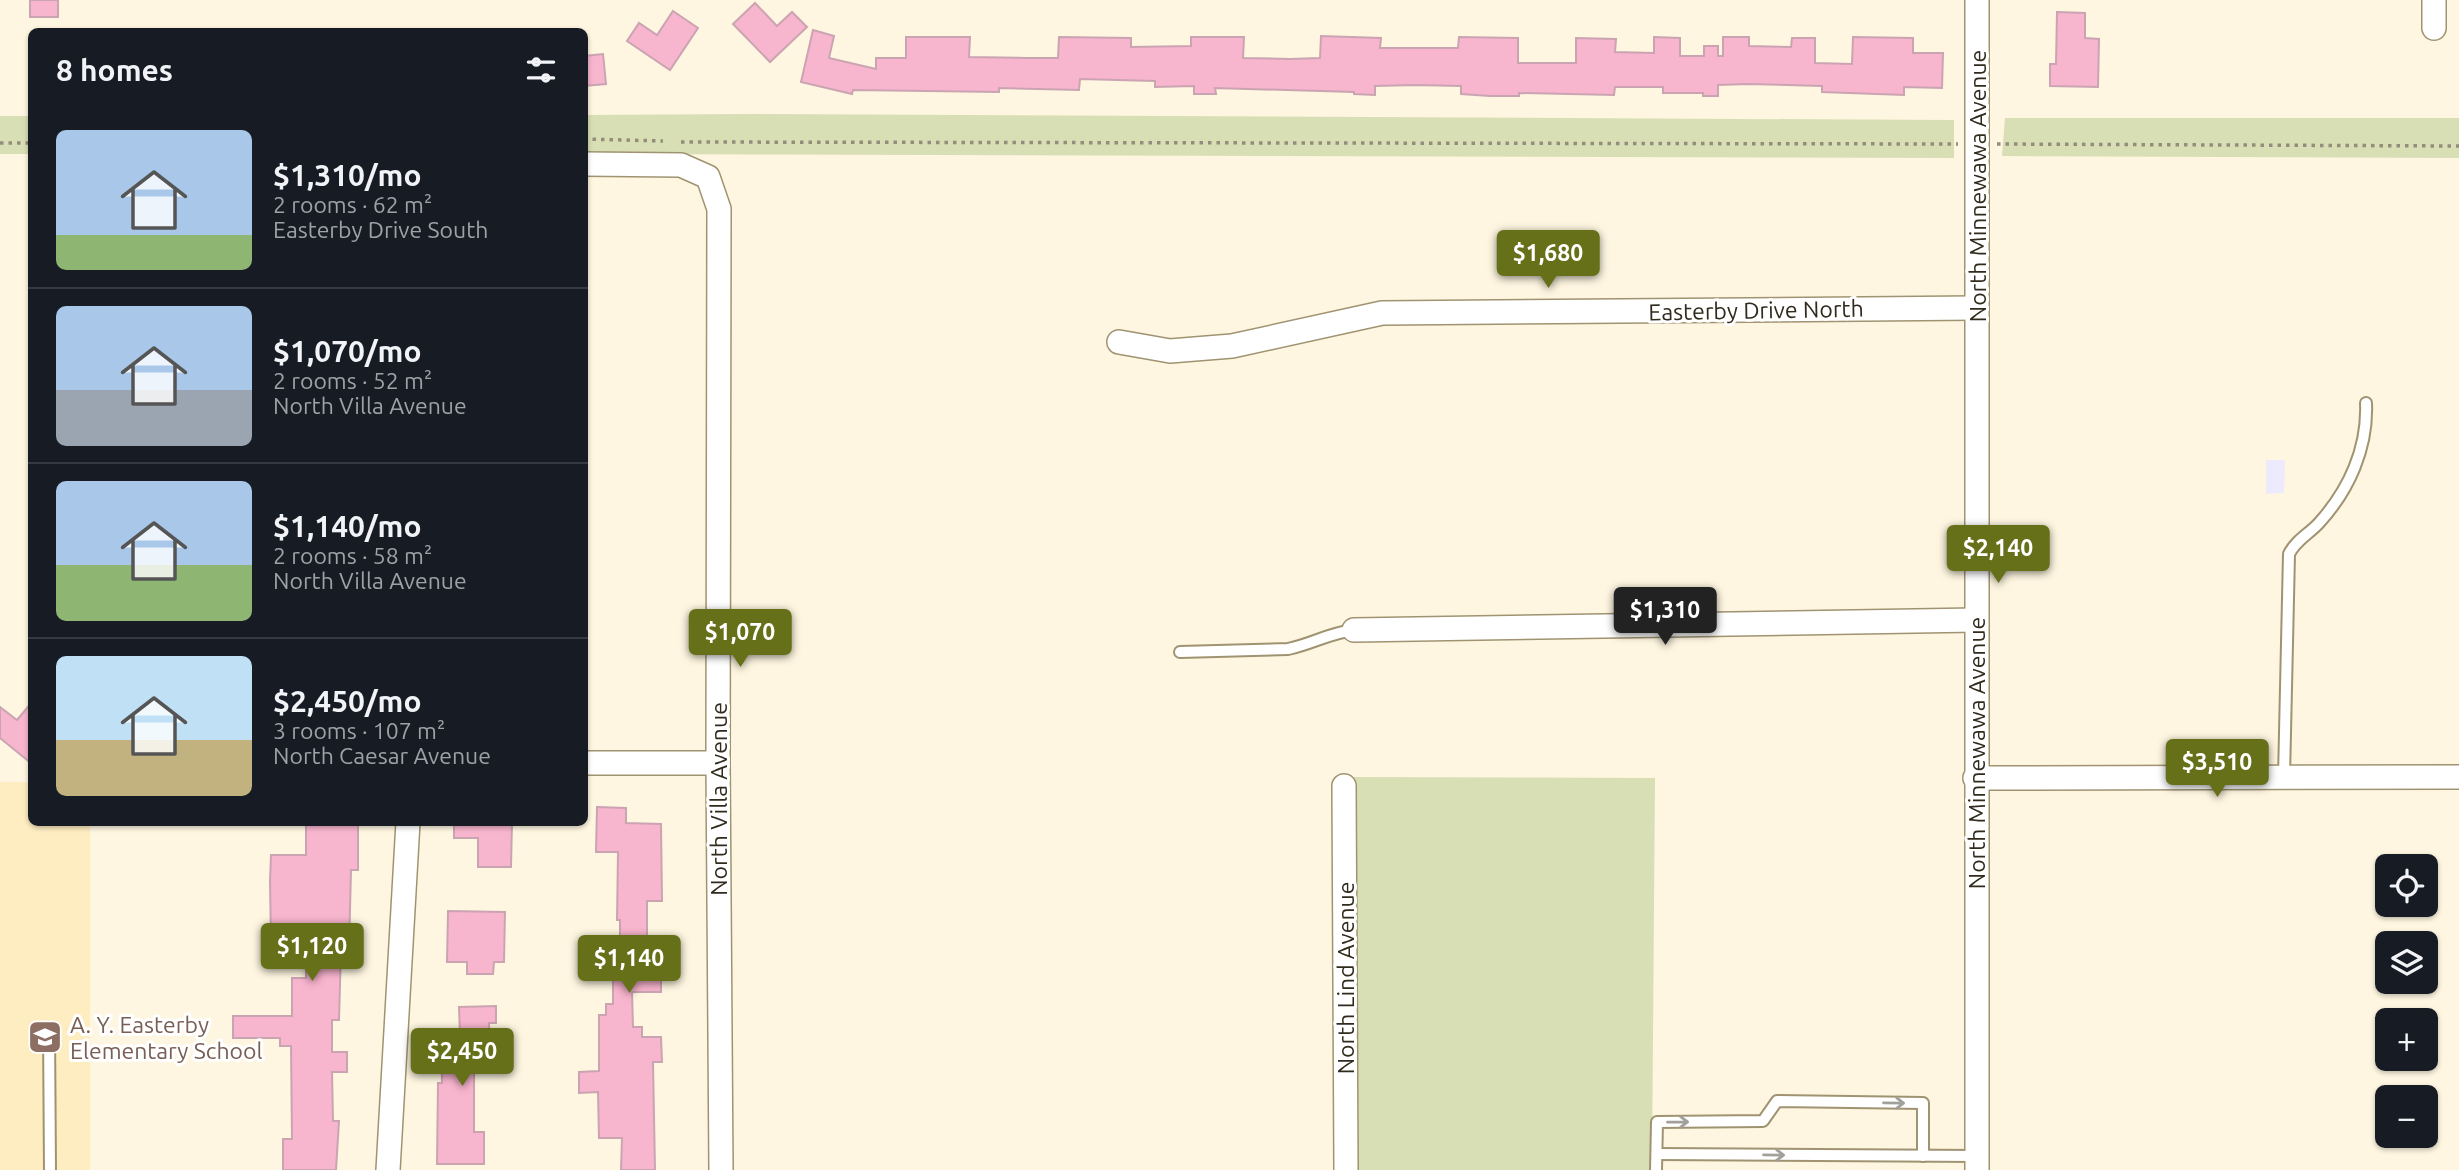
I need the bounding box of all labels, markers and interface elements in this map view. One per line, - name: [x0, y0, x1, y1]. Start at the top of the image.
- street label: North Minnewawa Avenue: [1965, 50, 1990, 322]
- icon: filters: [522, 51, 560, 89]
- text: 8 homes: [56, 53, 173, 87]
- icon: home: [112, 158, 196, 242]
- text: $1,310/mo: [273, 158, 422, 192]
- text: 2 rooms · 62 m²: [273, 192, 432, 217]
- text: Easterby Drive South: [273, 217, 488, 242]
- pin: $1,680: [1491, 230, 1605, 290]
- text: $1,680: [1513, 240, 1583, 265]
- street label: Easterby Drive North: [1648, 296, 1864, 324]
- icon: home: [112, 334, 196, 418]
- text: $1,070/mo: [273, 334, 422, 368]
- text: 2 rooms · 52 m²: [273, 368, 432, 393]
- text: North Villa Avenue: [273, 393, 467, 418]
- icon: home: [112, 509, 196, 593]
- text: $1,140/mo: [273, 509, 422, 543]
- pin: $2,140: [1941, 526, 2055, 585]
- text: $2,140: [1963, 535, 2033, 560]
- text: 2 rooms · 58 m²: [273, 543, 432, 568]
- text: North Villa Avenue: [273, 568, 467, 593]
- pin: $1,310: [1608, 588, 1722, 647]
- text: $1,310: [1630, 597, 1700, 622]
- pin: $1,070: [683, 610, 797, 669]
- street label: North Minnewawa Avenue: [1964, 617, 1989, 889]
- text: $1,070: [705, 619, 775, 644]
- icon: home: [112, 684, 196, 768]
- text: $2,450/mo: [273, 684, 422, 718]
- street label: North Villa Avenue: [706, 702, 731, 896]
- text: 3 rooms · 107 m²: [273, 718, 445, 743]
- pin: $3,510: [2160, 740, 2274, 799]
- text: North Caesar Avenue: [273, 743, 491, 768]
- text: $3,510: [2182, 749, 2252, 774]
- map controls: [2375, 854, 2438, 1148]
- button: locate: [2375, 854, 2438, 917]
- street label: North Lind Avenue: [1333, 882, 1358, 1074]
- pin: $1,120: [255, 923, 369, 983]
- button: layers: [2375, 931, 2438, 994]
- text: $1,120: [277, 933, 347, 958]
- pin: $1,140: [572, 936, 686, 995]
- text: $1,140: [594, 945, 664, 970]
- button: +: [2375, 1008, 2438, 1071]
- place label: A. Y. Easterby Elementary School: [70, 1012, 263, 1063]
- school or university icon: A. Y. Easterby Elementary School: [26, 1018, 64, 1056]
- pin: $2,450: [405, 1028, 519, 1088]
- text: $2,450: [427, 1038, 497, 1063]
- button: −: [2375, 1085, 2438, 1148]
- one-way arrow: [1883, 1096, 1906, 1110]
- one-way arrow: [1666, 1115, 1689, 1129]
- one-way arrow: [1762, 1148, 1785, 1162]

